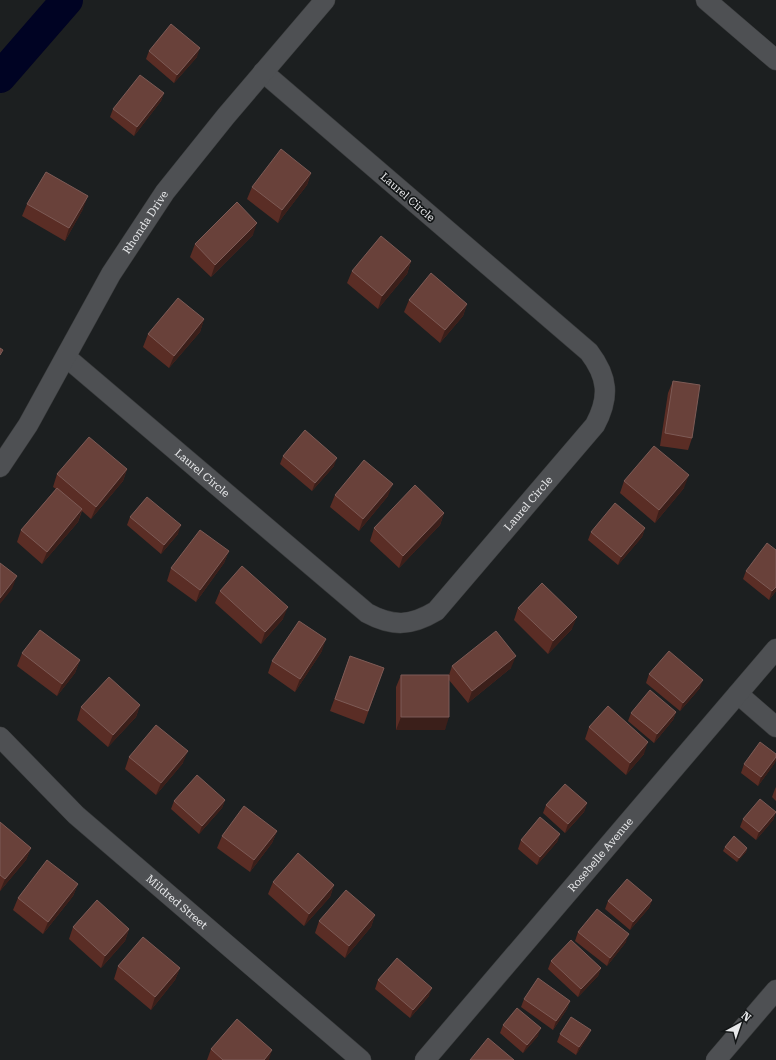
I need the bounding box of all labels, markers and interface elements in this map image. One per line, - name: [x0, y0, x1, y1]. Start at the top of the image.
- street label: Laurel Circle: [378, 170, 437, 224]
- street label: Rhonda Drive: [120, 188, 171, 256]
- street label: Laurel Circle: [172, 446, 232, 500]
- street label: Laurel Circle: [501, 474, 555, 534]
- street label: Rosebelle Avenue: [565, 815, 636, 895]
- street label: Mildred Street: [143, 872, 210, 932]
- north arrow: [720, 1004, 760, 1044]
- text: N: [739, 1009, 754, 1025]

